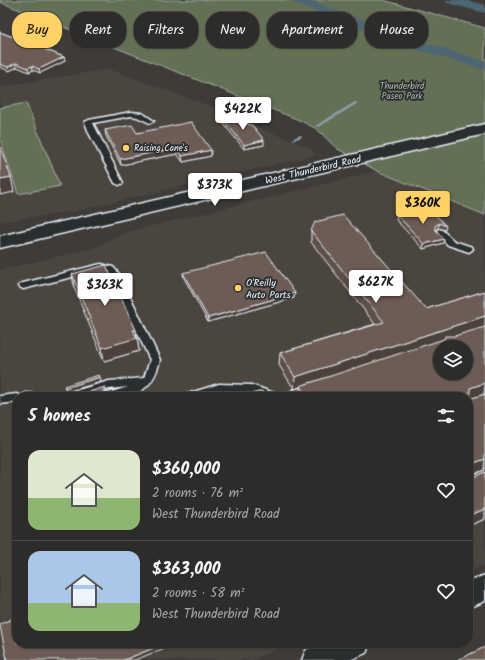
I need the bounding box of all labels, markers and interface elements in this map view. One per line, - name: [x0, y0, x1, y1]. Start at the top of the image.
- chip: Buy: [12, 12, 62, 48]
- chip: Rent: [70, 12, 126, 48]
- chip: Filters: [134, 12, 198, 48]
- chip: New: [206, 12, 259, 48]
- chip: Apartment: [267, 12, 357, 48]
- chip: House: [365, 12, 428, 48]
- park label: Thunderbird Paseo Park: [380, 79, 425, 104]
- pin: $422K: [215, 97, 271, 131]
- text: $422K: [224, 99, 262, 120]
- place label: Raising Cane's: [134, 141, 188, 156]
- marker: Raising Cane's: [121, 143, 131, 153]
- street label: West Thunderbird Road: [264, 151, 364, 189]
- pin: $373K: [187, 173, 243, 207]
- text: $373K: [197, 175, 233, 196]
- pin: $360K: [395, 191, 451, 225]
- text: $360K: [405, 193, 441, 214]
- pin: $627K: [348, 270, 404, 304]
- text: $627K: [358, 272, 394, 293]
- pin: $363K: [77, 273, 133, 307]
- text: $363K: [87, 275, 123, 296]
- place label: O'Reilly Auto Parts: [246, 275, 292, 303]
- marker: O'Reilly Auto Parts: [233, 283, 243, 293]
- map controls: [433, 340, 473, 380]
- button: layers: [433, 340, 473, 380]
- text: 5 homes: [28, 403, 91, 430]
- icon: filters: [435, 405, 457, 427]
- text: $360,000: [152, 456, 220, 483]
- icon: home: [60, 466, 108, 514]
- icon: heart: [435, 479, 457, 501]
- text: 2 rooms · 76 m²: [152, 483, 243, 504]
- text: West Thunderbird Road: [152, 504, 280, 525]
- text: $363,000: [152, 556, 221, 583]
- icon: home: [60, 567, 108, 615]
- icon: heart: [435, 580, 457, 602]
- text: 2 rooms · 58 m²: [152, 583, 245, 604]
- text: West Thunderbird Road: [152, 604, 280, 625]

